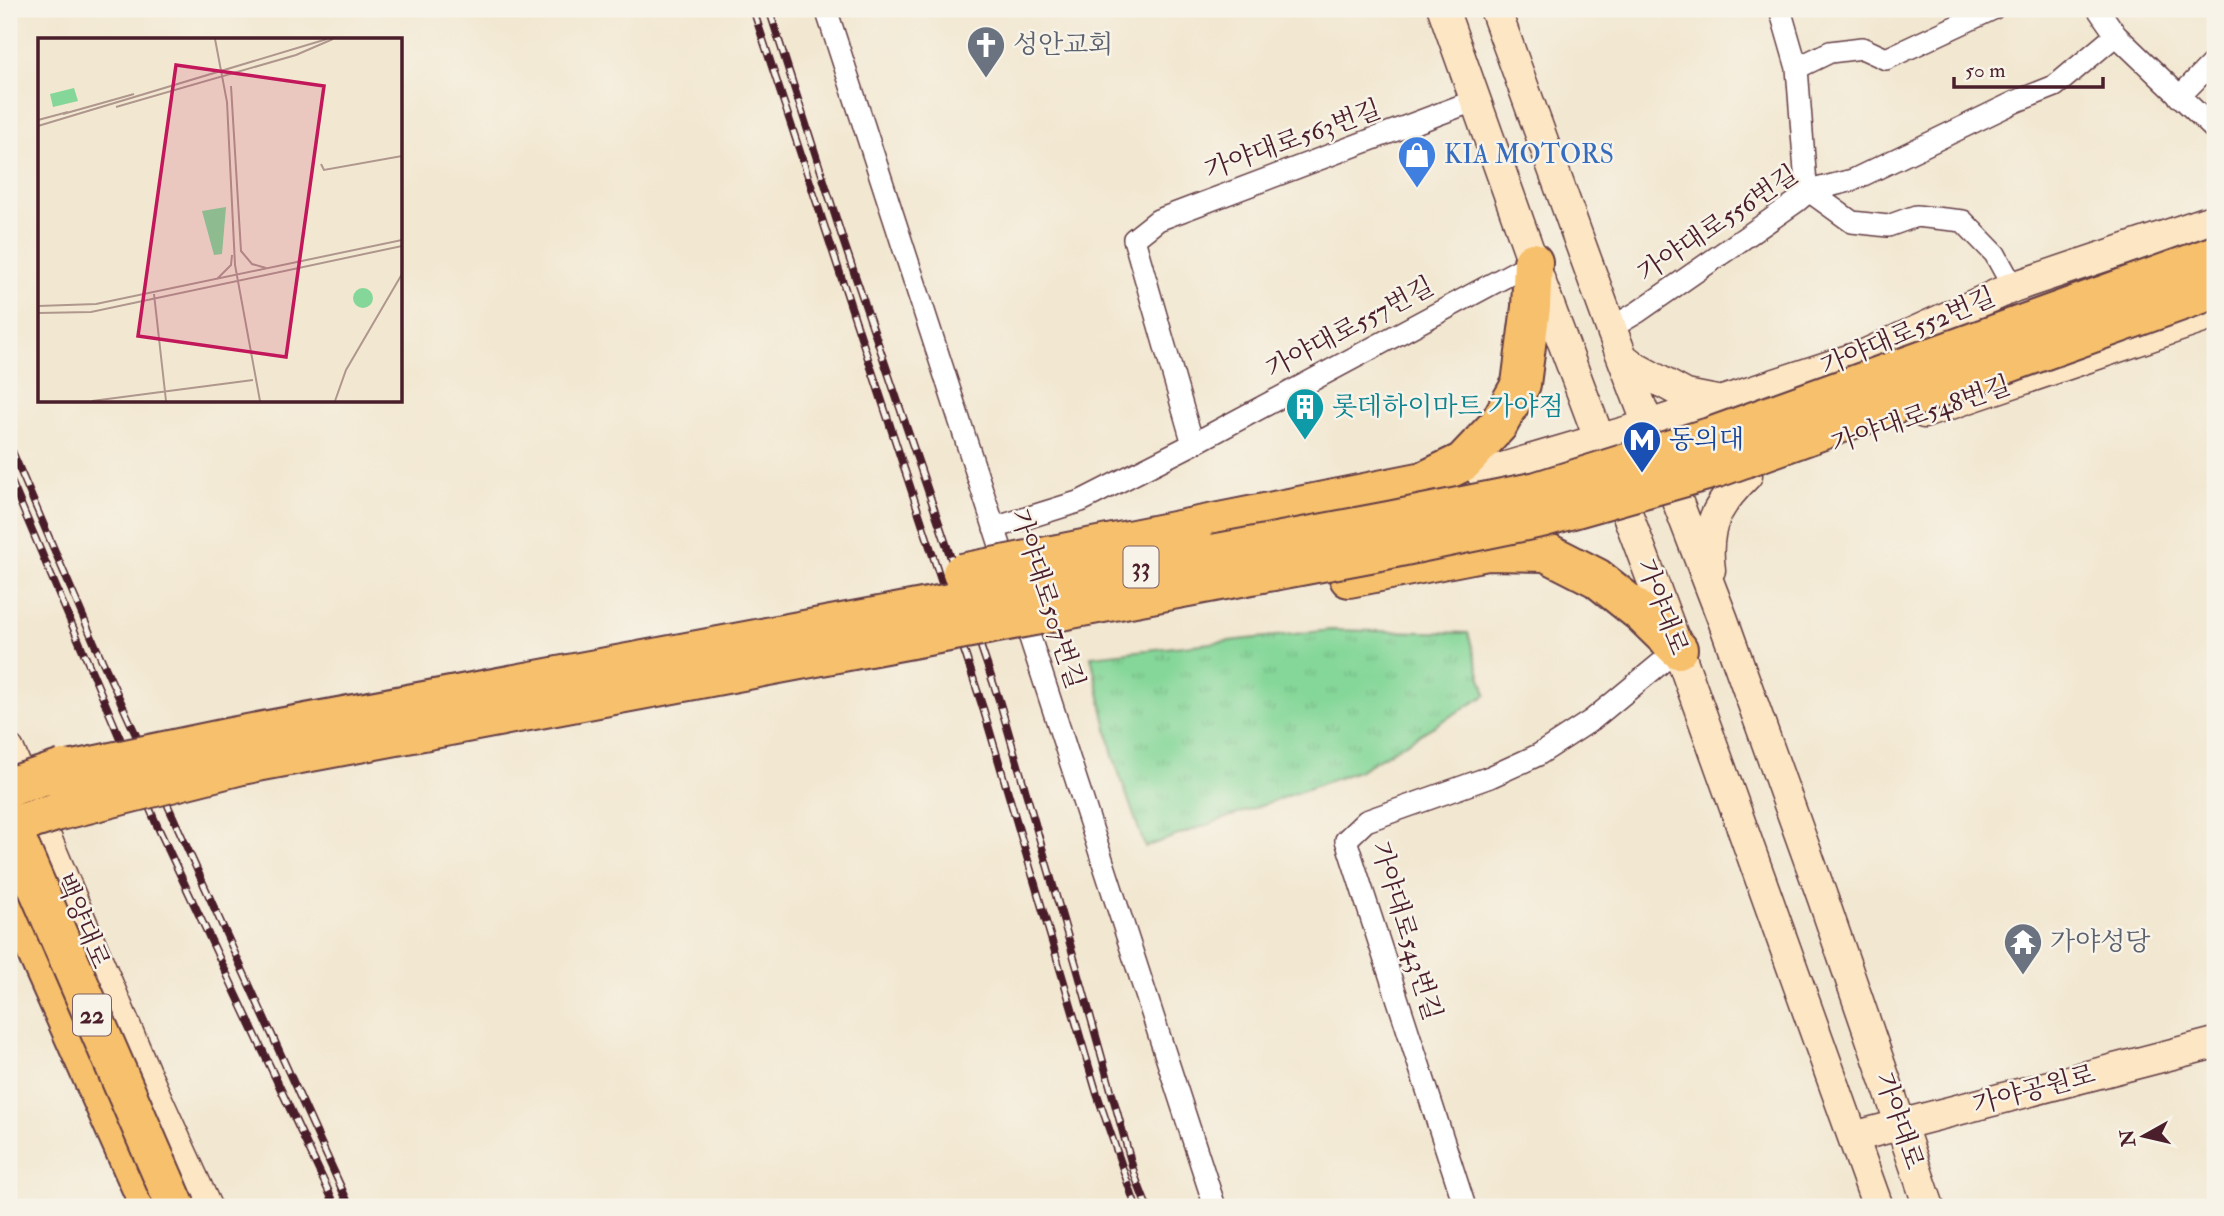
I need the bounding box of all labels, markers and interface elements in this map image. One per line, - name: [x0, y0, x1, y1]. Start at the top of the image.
- church icon: 성안교회: [965, 24, 1007, 79]
- place label: 성안교회: [1013, 29, 1113, 61]
- inset map: [38, 38, 402, 402]
- scale bar: [1954, 46, 2103, 90]
- text: 50 m: [1965, 57, 2006, 84]
- street label: 가야대로563번길: [1201, 93, 1385, 187]
- shop icon: KIA MOTORS: [1396, 134, 1438, 189]
- place label: KIA MOTORS: [1444, 139, 1614, 171]
- street label: 가야대로556번길: [1632, 159, 1804, 289]
- street label: 가야대로557번길: [1261, 270, 1439, 386]
- street label: 가야대로552번길: [1816, 281, 2000, 383]
- street label: 가야대로548번길: [1827, 369, 2015, 461]
- building icon: 롯데하이마트 가야점: [1284, 386, 1326, 441]
- place label: 롯데하이마트 가야점: [1332, 391, 1564, 423]
- metro station icon: 동의대: [1621, 419, 1663, 474]
- place label: 동의대: [1669, 424, 1744, 456]
- street label: 가야대로507번길: [1003, 505, 1091, 693]
- road number: 33: [1124, 546, 1158, 588]
- street label: 가야대로: [1629, 554, 1695, 660]
- street label: 가야대로543번길: [1364, 838, 1448, 1024]
- street label: 백양대로: [48, 869, 116, 973]
- temple icon: 가야성당: [2002, 921, 2044, 976]
- place label: 가야성당: [2050, 926, 2150, 958]
- road number: 22: [73, 995, 111, 1036]
- street label: 가야공원로: [1969, 1058, 2099, 1122]
- street label: 가야대로: [1868, 1068, 1930, 1174]
- north arrow: [2108, 1100, 2178, 1170]
- text: N: [2115, 1127, 2141, 1149]

